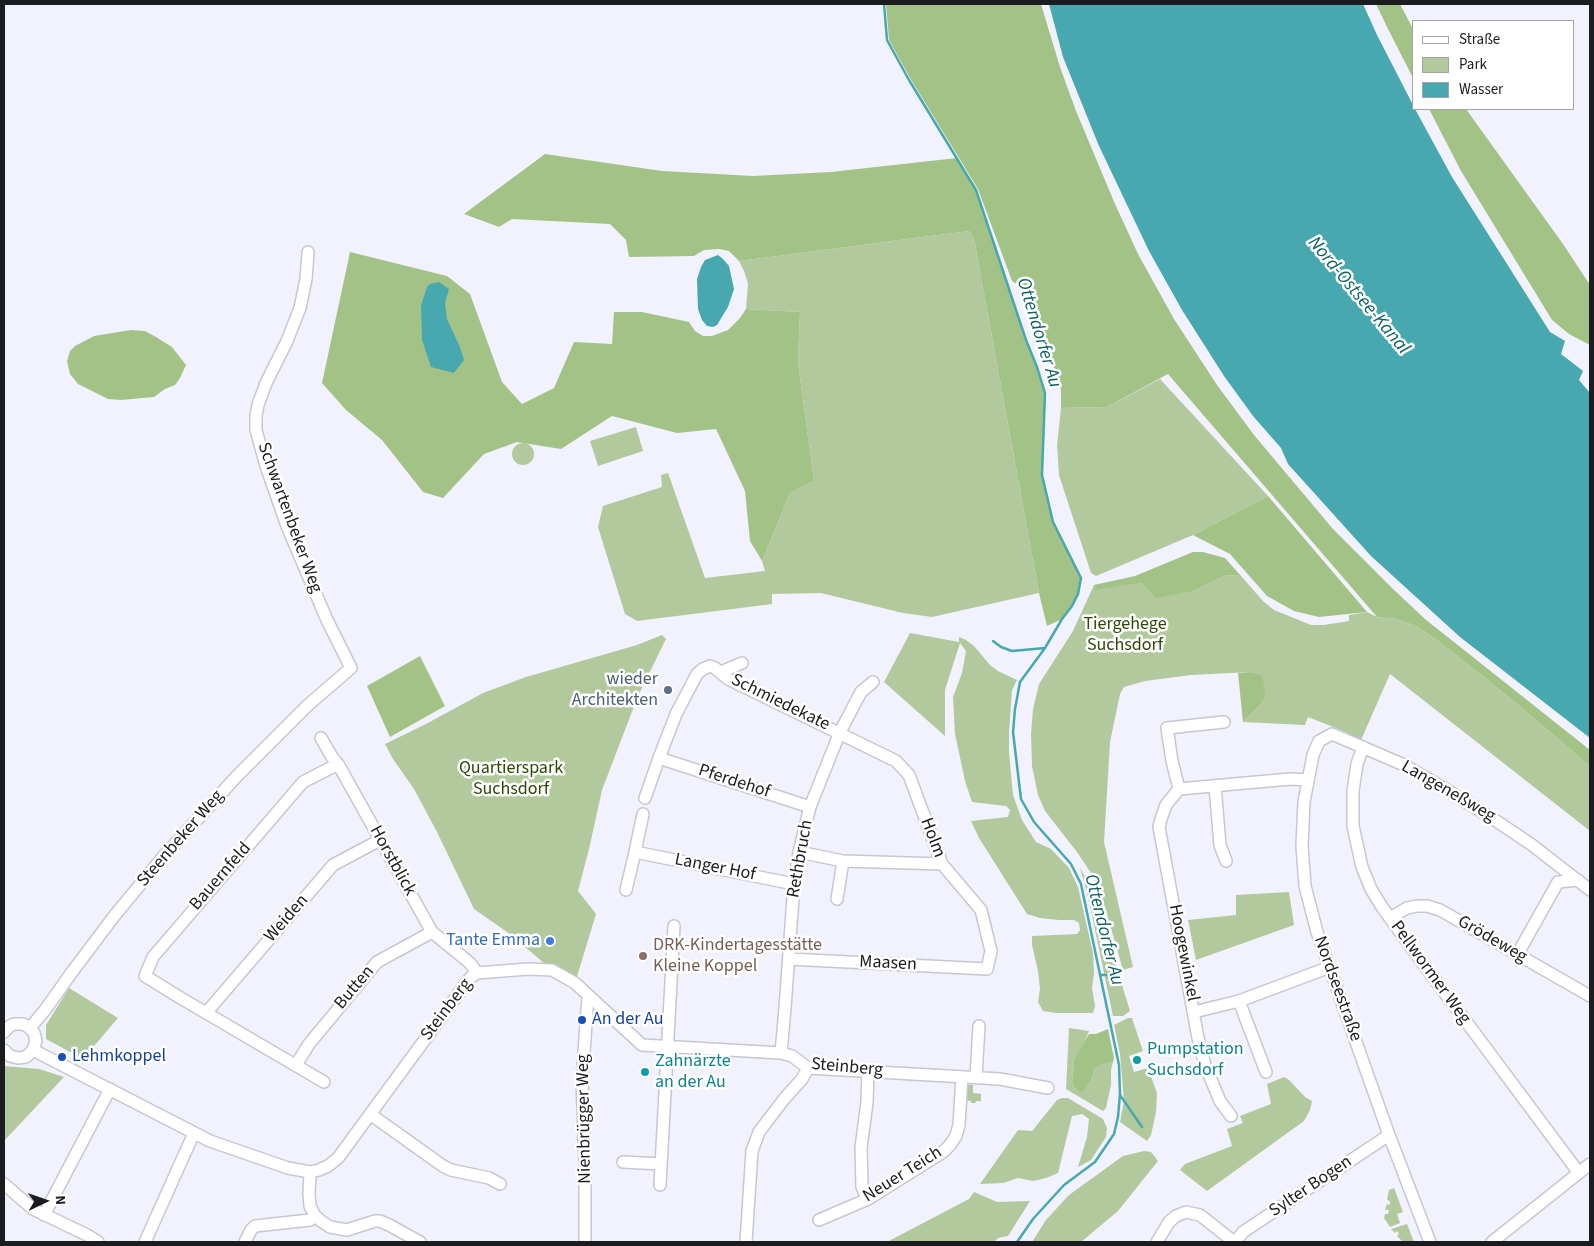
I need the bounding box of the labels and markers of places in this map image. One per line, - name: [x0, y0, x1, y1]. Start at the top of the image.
- place label: wieder Architekten: [572, 669, 658, 712]
- marker: wieder Architekten: [662, 684, 674, 696]
- place label: Tante Emma: [446, 930, 540, 952]
- marker: Tante Emma: [544, 935, 556, 947]
- place label: DRK-Kindertagesstätte Kleine Koppel: [653, 935, 822, 978]
- marker: DRK-Kindertagesstätte Kleine Koppel: [637, 950, 649, 962]
- place label: An der Au: [592, 1009, 663, 1031]
- marker: An der Au: [576, 1014, 588, 1026]
- place label: Pumpstation Suchsdorf: [1147, 1039, 1244, 1082]
- place label: Lehmkoppel: [72, 1046, 166, 1068]
- marker: Lehmkoppel: [56, 1051, 68, 1063]
- place label: Zahnärzte an der Au: [655, 1051, 731, 1094]
- marker: Pumpstation Suchsdorf: [1131, 1054, 1143, 1066]
- marker: Zahnärzte an der Au: [639, 1066, 651, 1078]

